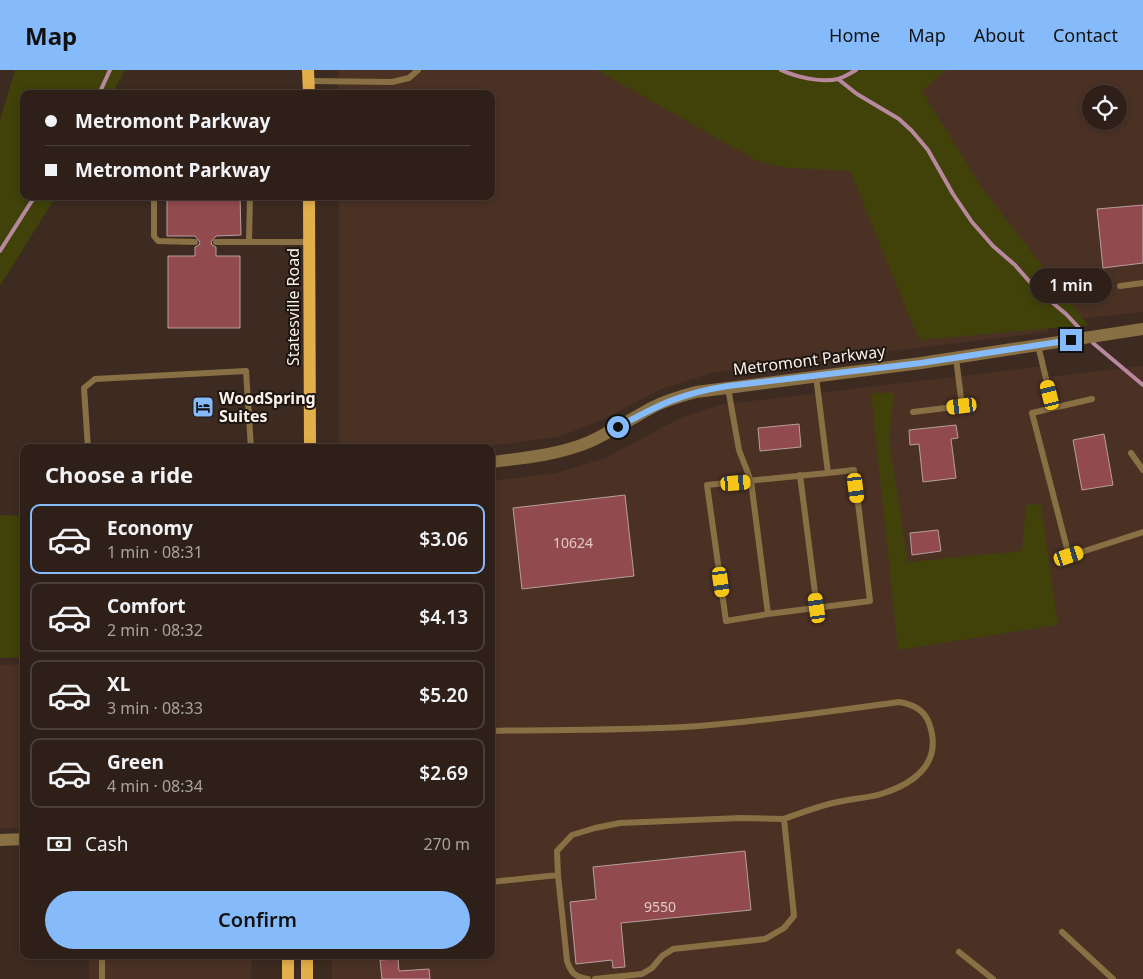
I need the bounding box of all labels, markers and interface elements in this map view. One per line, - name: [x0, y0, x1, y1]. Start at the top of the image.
- text: Map: [25, 19, 77, 52]
- text: Home: [829, 23, 880, 47]
- text: Map: [908, 23, 946, 47]
- text: About: [974, 23, 1025, 47]
- text: Contact: [1053, 23, 1118, 47]
- map controls: [1082, 85, 1127, 130]
- button: locate: [1082, 85, 1127, 130]
- text: Metromont Parkway: [75, 108, 270, 134]
- text: Metromont Parkway: [75, 157, 270, 183]
- street label: Statesville Road: [282, 248, 304, 366]
- callout: 1 min: [1030, 268, 1112, 302]
- text: 1 min: [1049, 274, 1093, 296]
- route end: [1060, 329, 1082, 351]
- street label: Metromont Parkway: [732, 340, 887, 380]
- car: [1039, 379, 1060, 411]
- place label: WoodSpring Suites: [219, 387, 316, 427]
- hotel icon: WoodSpring Suites: [191, 395, 215, 419]
- car: [946, 397, 977, 415]
- route start: [607, 416, 629, 438]
- text: Choose a ride: [45, 459, 193, 489]
- car: [846, 472, 865, 504]
- car: [720, 474, 751, 492]
- text: Economy: [107, 515, 193, 541]
- icon: car: [47, 517, 92, 562]
- text: $3.06: [419, 526, 468, 552]
- house number: 10624: [553, 533, 593, 552]
- text: 1 min · 08:31: [107, 541, 203, 563]
- car: [1052, 544, 1085, 568]
- car: [711, 566, 730, 598]
- car: [807, 592, 826, 624]
- text: Comfort: [107, 593, 186, 619]
- icon: car: [47, 595, 92, 640]
- text: $4.13: [419, 604, 468, 630]
- text: 2 min · 08:32: [107, 619, 203, 641]
- text: XL: [107, 671, 130, 697]
- icon: car: [47, 673, 92, 718]
- text: $5.20: [419, 682, 468, 708]
- text: 3 min · 08:33: [107, 697, 203, 719]
- text: Green: [107, 749, 164, 775]
- icon: car: [47, 751, 92, 796]
- text: $2.69: [419, 760, 468, 786]
- text: 4 min · 08:34: [107, 775, 203, 797]
- icon: cash: [45, 830, 73, 858]
- text: Cash: [85, 831, 129, 857]
- text: 270 m: [423, 833, 470, 855]
- button: Confirm: [45, 891, 470, 949]
- house number: 9550: [644, 897, 676, 916]

